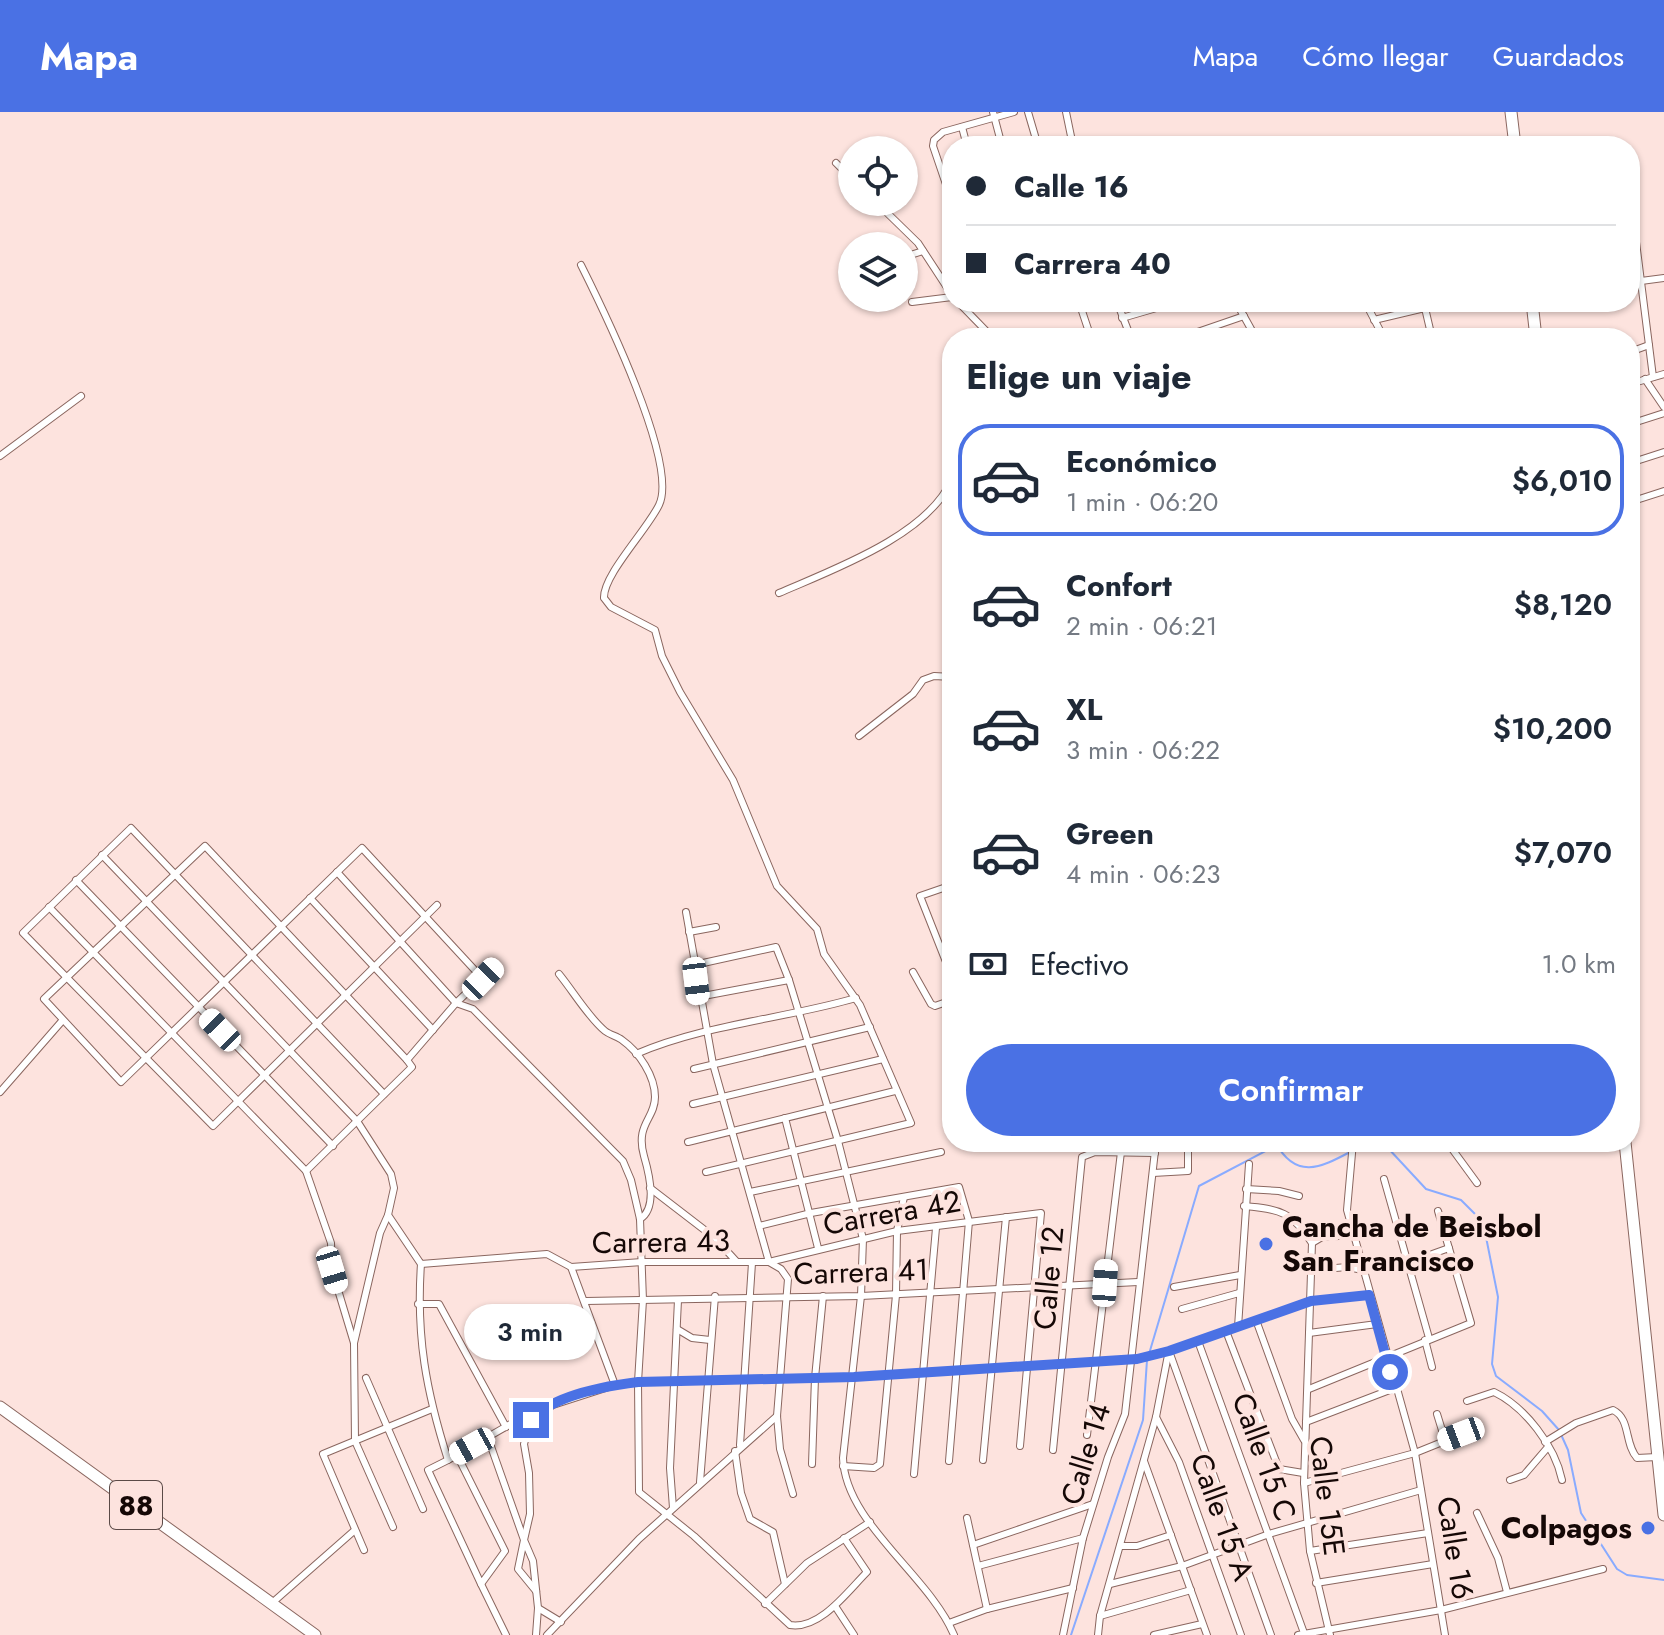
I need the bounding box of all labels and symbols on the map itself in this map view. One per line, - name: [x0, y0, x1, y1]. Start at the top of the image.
- car: [458, 953, 508, 1005]
- car: [681, 956, 711, 1006]
- car: [195, 1004, 245, 1056]
- street label: Carrera 42: [820, 1179, 964, 1246]
- place label: Cancha de Beisbol San Francisco: [1282, 1205, 1542, 1282]
- street label: Carrera 43: [592, 1219, 730, 1264]
- street label: Calle 12: [1023, 1224, 1074, 1332]
- marker: Cancha de Beisbol San Francisco: [1257, 1235, 1275, 1253]
- car: [314, 1244, 350, 1296]
- street label: Carrera 41: [793, 1248, 929, 1295]
- car: [1091, 1258, 1119, 1308]
- callout: 3 min: [465, 1304, 597, 1360]
- route start: [1372, 1354, 1408, 1390]
- street label: Calle 15 C: [1221, 1387, 1307, 1527]
- street label: Calle 14: [1050, 1398, 1121, 1510]
- route end: [513, 1402, 549, 1438]
- car: [1434, 1414, 1488, 1454]
- car: [445, 1424, 499, 1468]
- street label: Calle 15E: [1299, 1434, 1356, 1558]
- street label: Calle 15 A: [1180, 1447, 1265, 1587]
- road number: 88: [110, 1481, 162, 1529]
- street label: Calle 16: [1426, 1493, 1485, 1603]
- place label: Colpagos: [1501, 1506, 1632, 1549]
- marker: Colpagos: [1639, 1519, 1657, 1537]

